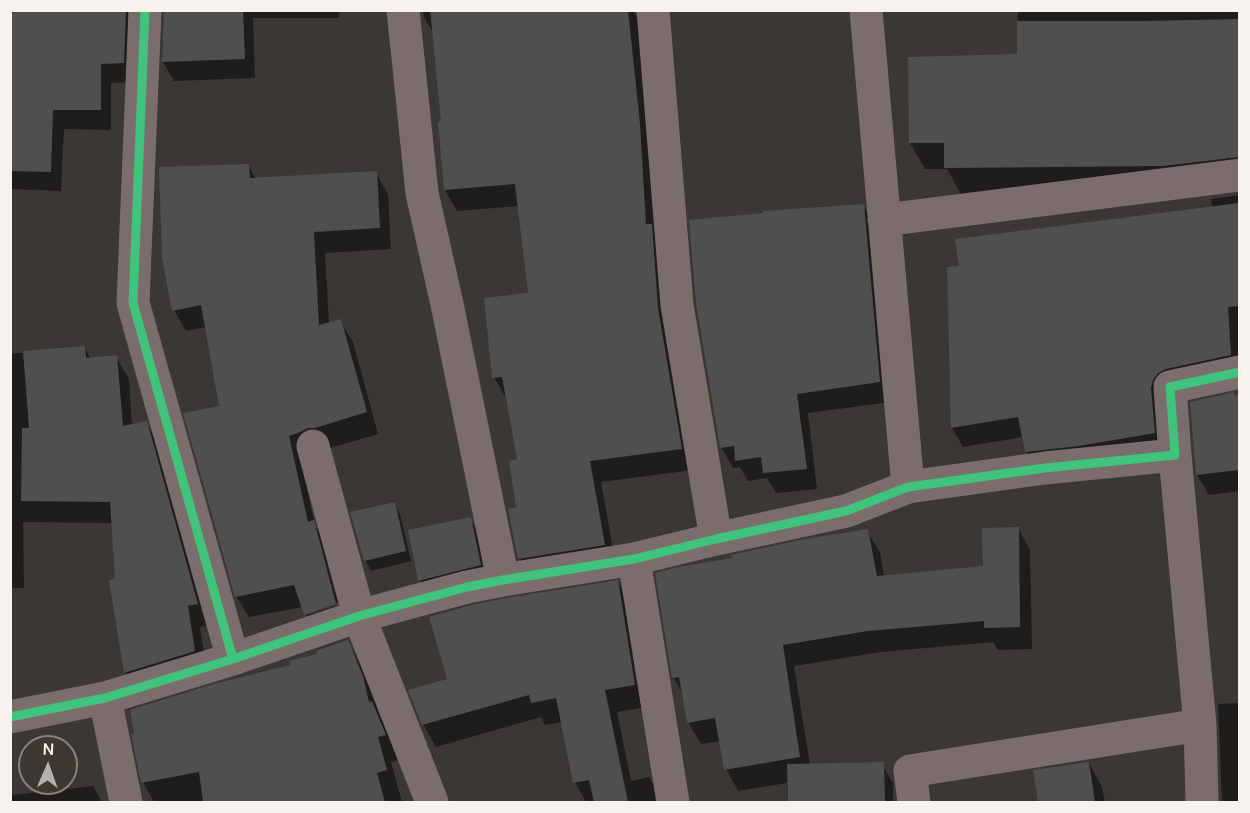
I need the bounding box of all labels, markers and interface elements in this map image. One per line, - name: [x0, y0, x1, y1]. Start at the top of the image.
- north arrow: [18, 735, 78, 795]
- text: N: [42, 738, 55, 760]

